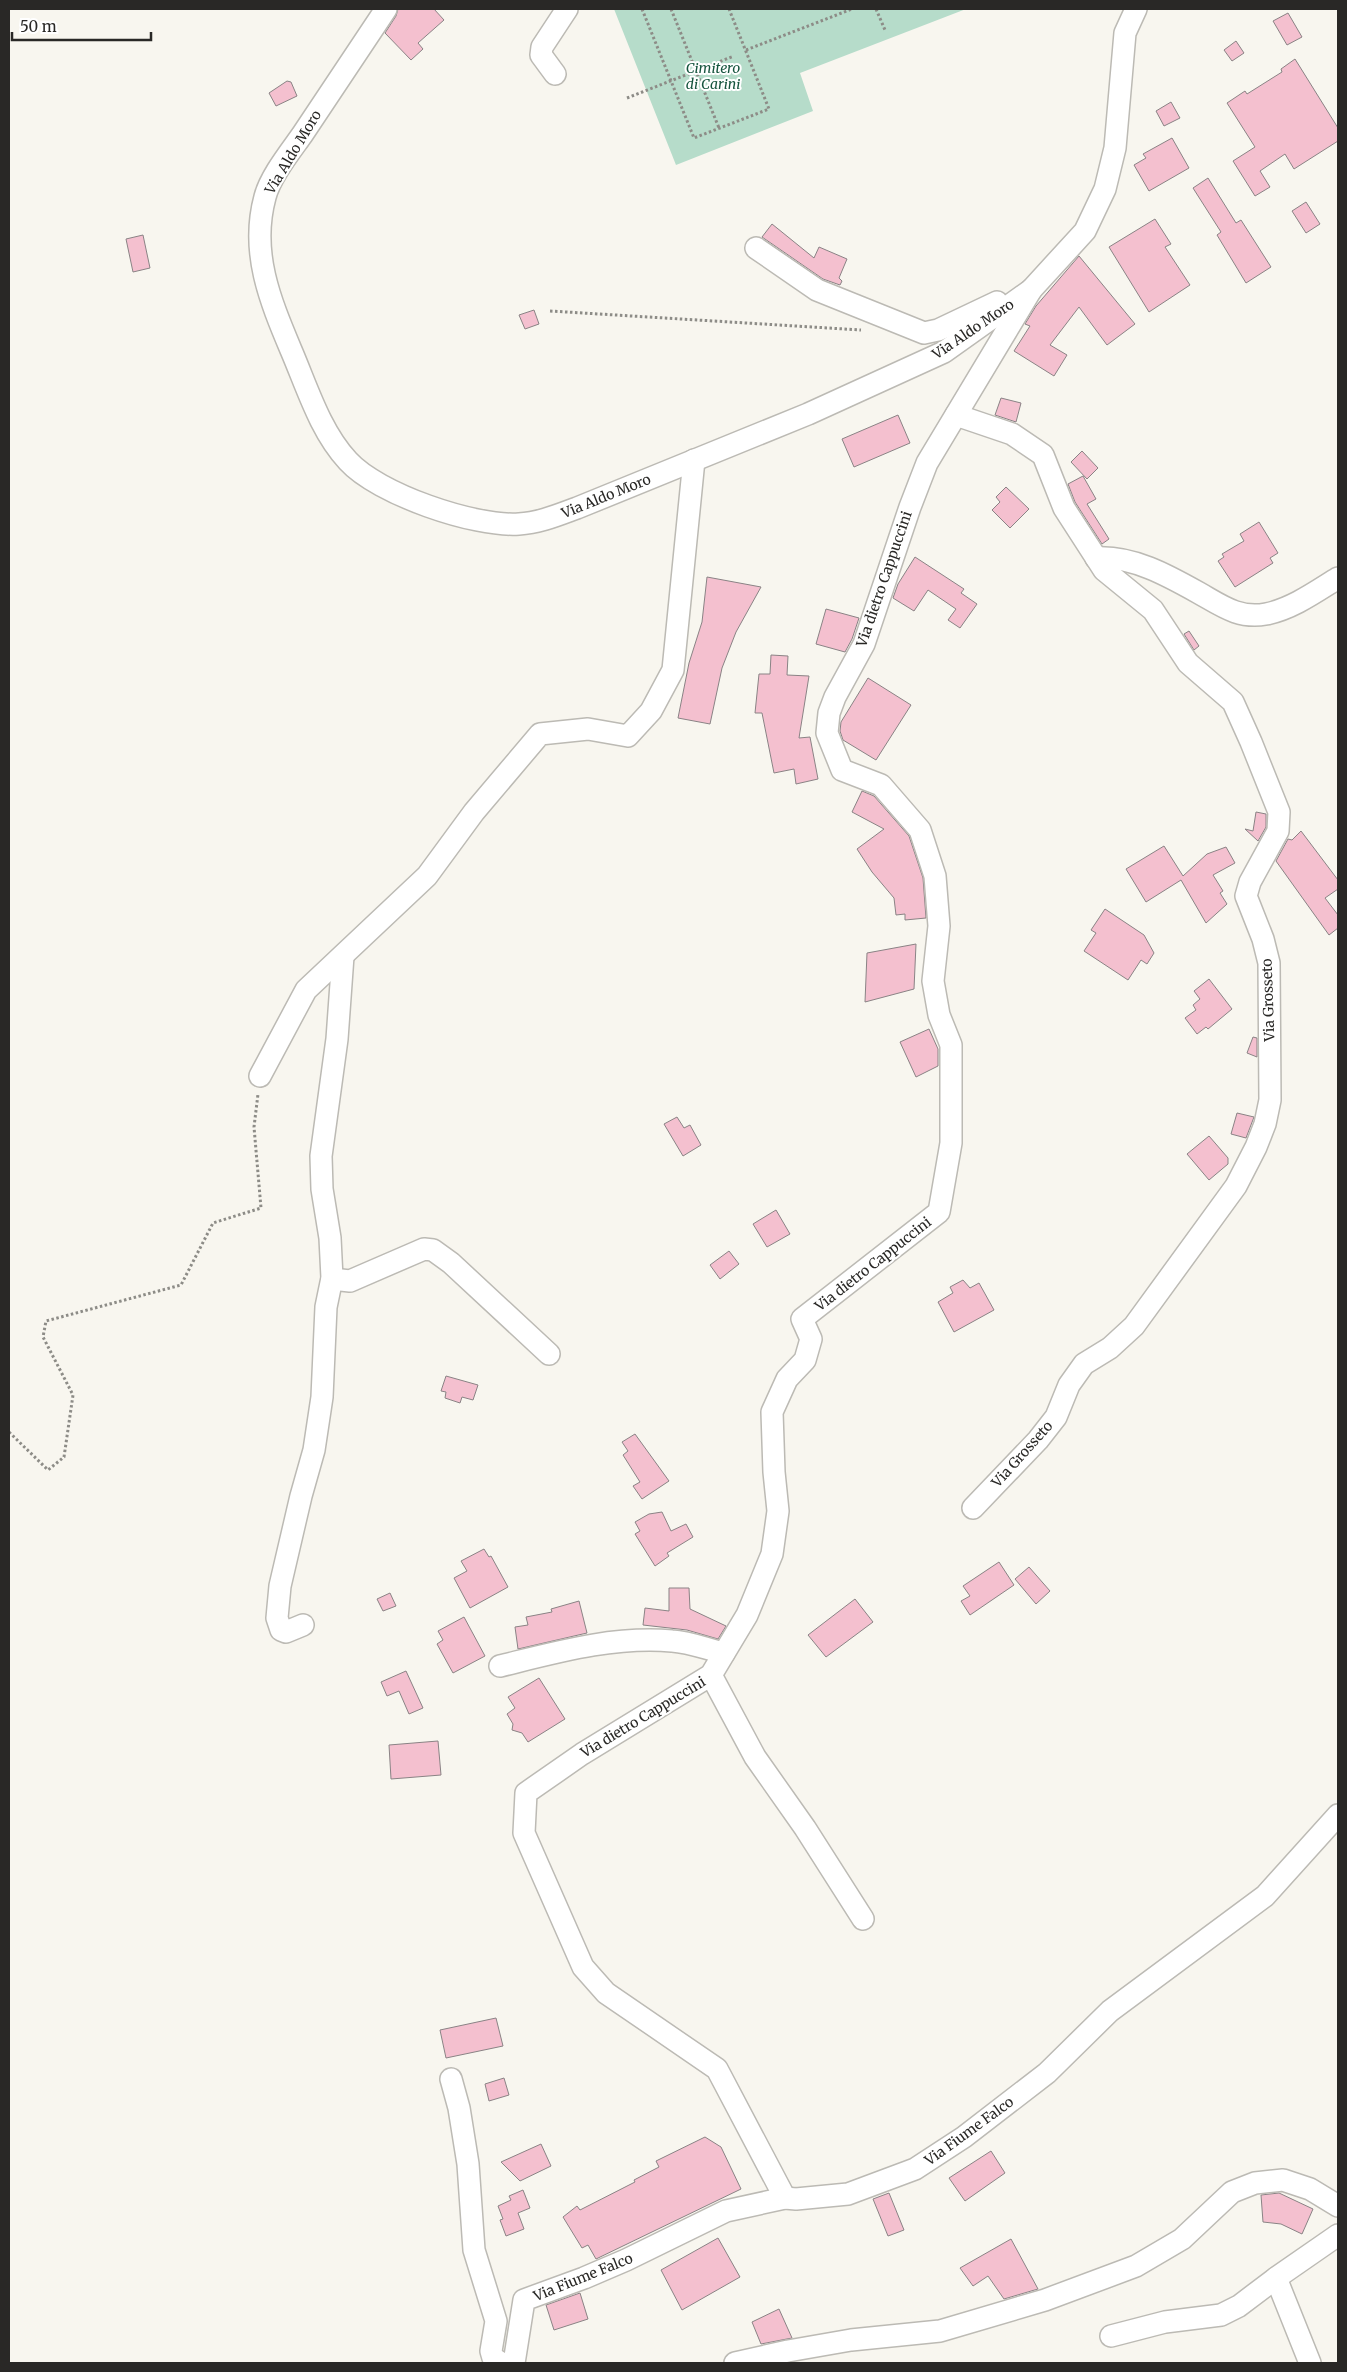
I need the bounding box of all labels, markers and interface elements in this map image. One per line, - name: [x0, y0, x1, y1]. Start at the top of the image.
- scale bar: [12, 10, 151, 42]
- text: 50 m: [20, 17, 57, 36]
- park label: Cimitero di Carini: [686, 59, 740, 93]
- street label: Via Aldo Moro: [260, 107, 325, 198]
- street label: Via Aldo Moro: [928, 295, 1017, 364]
- street label: Via Aldo Moro: [558, 470, 653, 522]
- street label: Via dietro Cappuccini: [852, 508, 916, 650]
- street label: Via Grosseto: [1258, 958, 1278, 1043]
- street label: Via dietro Cappuccini: [810, 1213, 935, 1316]
- street label: Via Grosseto: [987, 1417, 1056, 1492]
- street label: Via dietro Cappuccini: [576, 1672, 709, 1762]
- street label: Via Fiume Falco: [920, 2093, 1017, 2170]
- street label: Via Fiume Falco: [530, 2249, 635, 2305]

